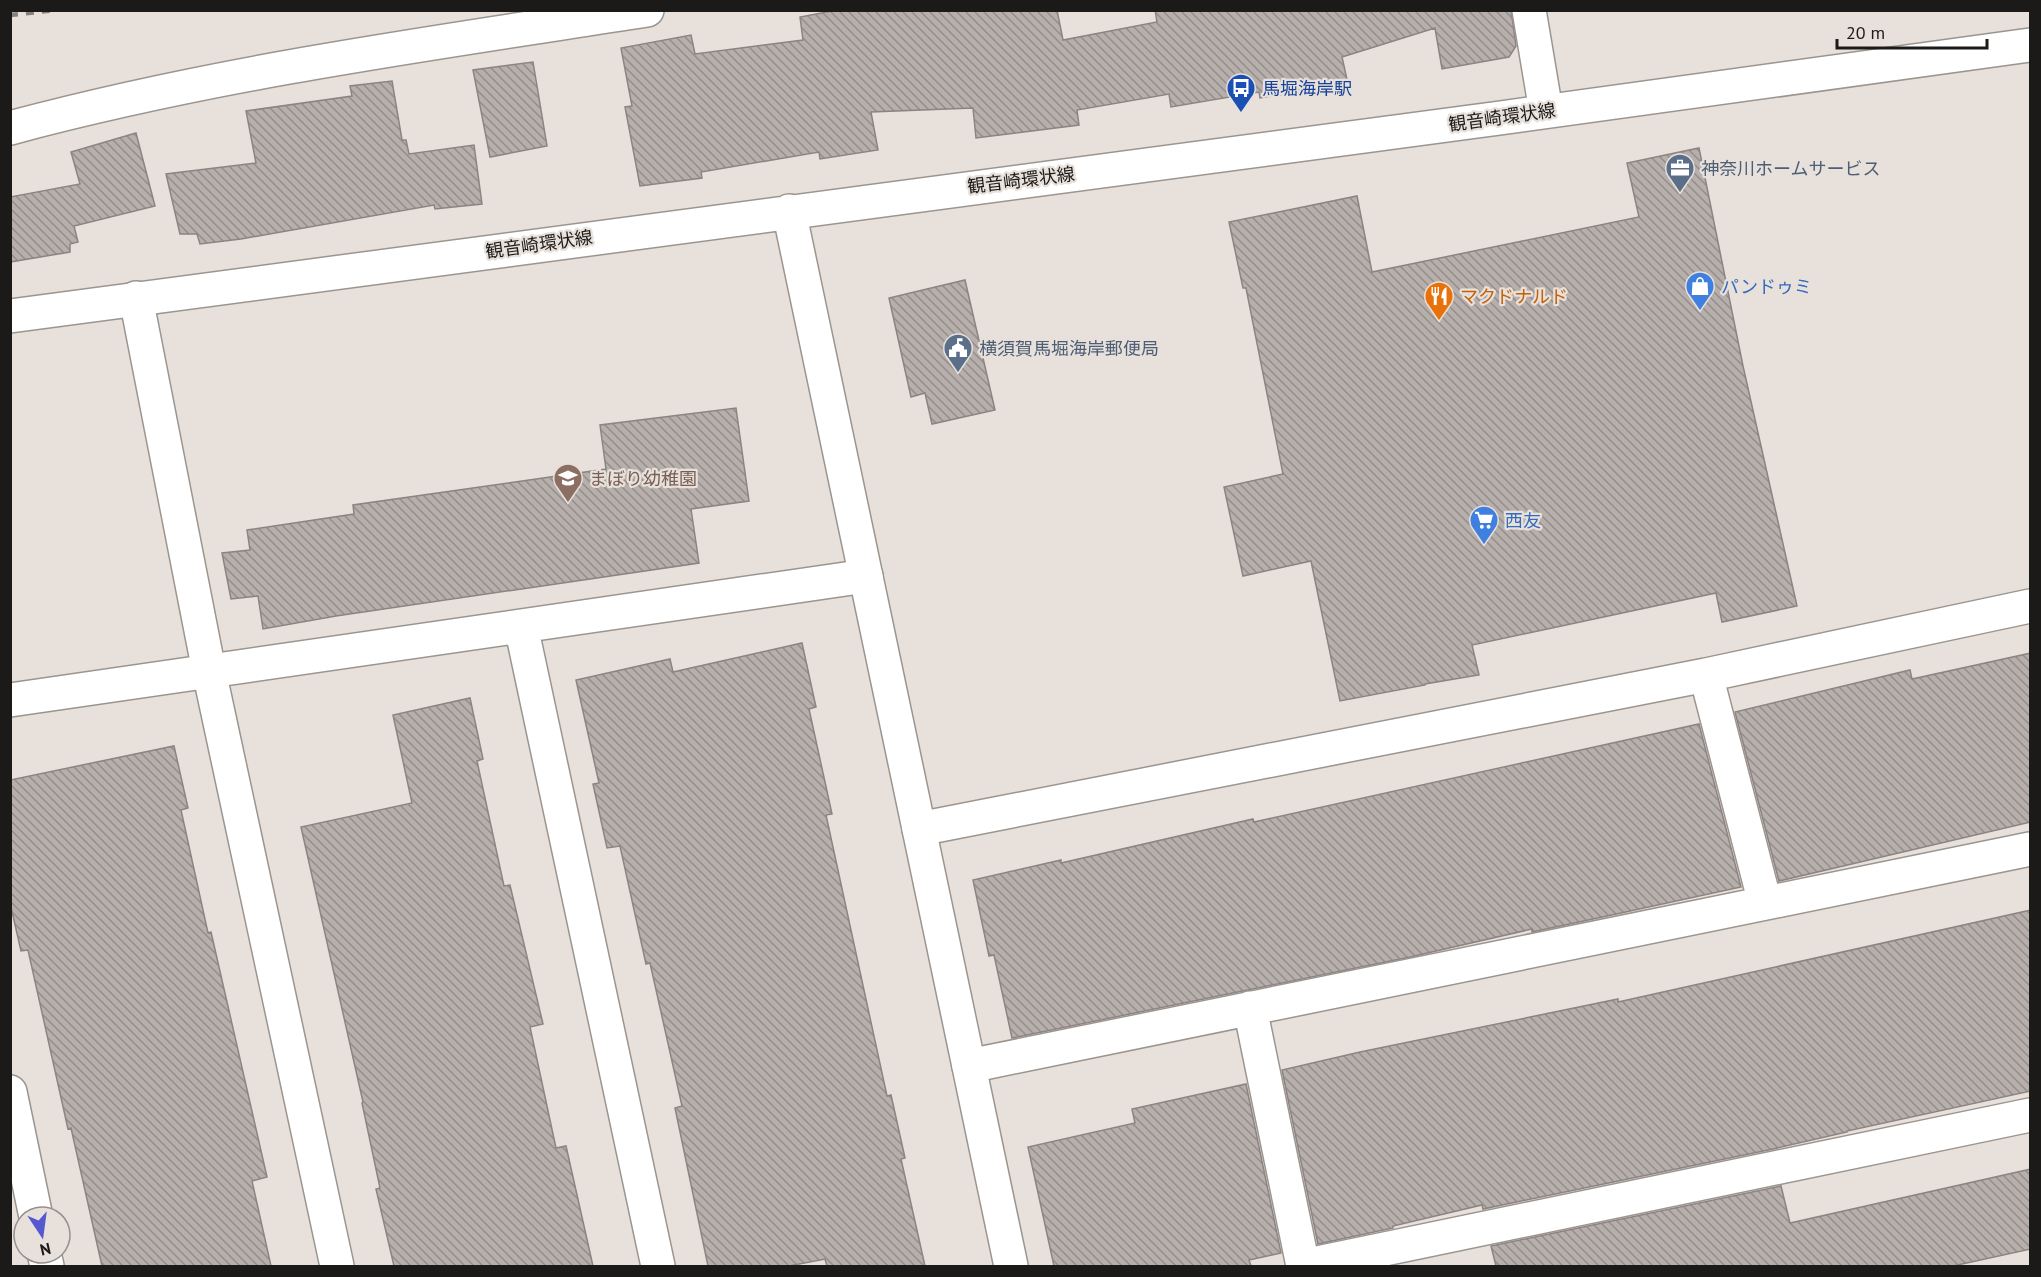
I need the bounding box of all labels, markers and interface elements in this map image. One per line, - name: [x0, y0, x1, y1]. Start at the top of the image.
- scale bar: [1837, 12, 1987, 50]
- text: 20 m: [1846, 21, 1885, 44]
- bus stop icon: 馬堀海岸駅: [1225, 72, 1257, 114]
- place label: 馬堀海岸駅: [1262, 77, 1352, 100]
- street label: 観音崎環状線: [1447, 98, 1557, 136]
- office icon: 神奈川ホームサービス: [1664, 152, 1696, 194]
- place label: 神奈川ホームサービス: [1701, 157, 1880, 180]
- street label: 観音崎環状線: [966, 162, 1076, 198]
- street label: 観音崎環状線: [484, 225, 594, 263]
- shop icon: パンドゥミ: [1684, 270, 1716, 312]
- place label: パンドゥミ: [1721, 275, 1812, 298]
- restaurant icon: マクドナルド: [1423, 280, 1455, 322]
- place label: マクドナルド: [1460, 285, 1568, 308]
- public building icon: 横須賀馬堀海岸郵便局: [942, 332, 974, 374]
- place label: 横須賀馬堀海岸郵便局: [979, 337, 1159, 360]
- school or university icon: まぼり幼稚園: [552, 462, 584, 504]
- place label: まぼり幼稚園: [589, 467, 697, 490]
- supermarket icon: 西友: [1468, 504, 1500, 546]
- place label: 西友: [1505, 509, 1541, 532]
- north arrow: [12, 1205, 72, 1265]
- text: N: [38, 1239, 53, 1261]

